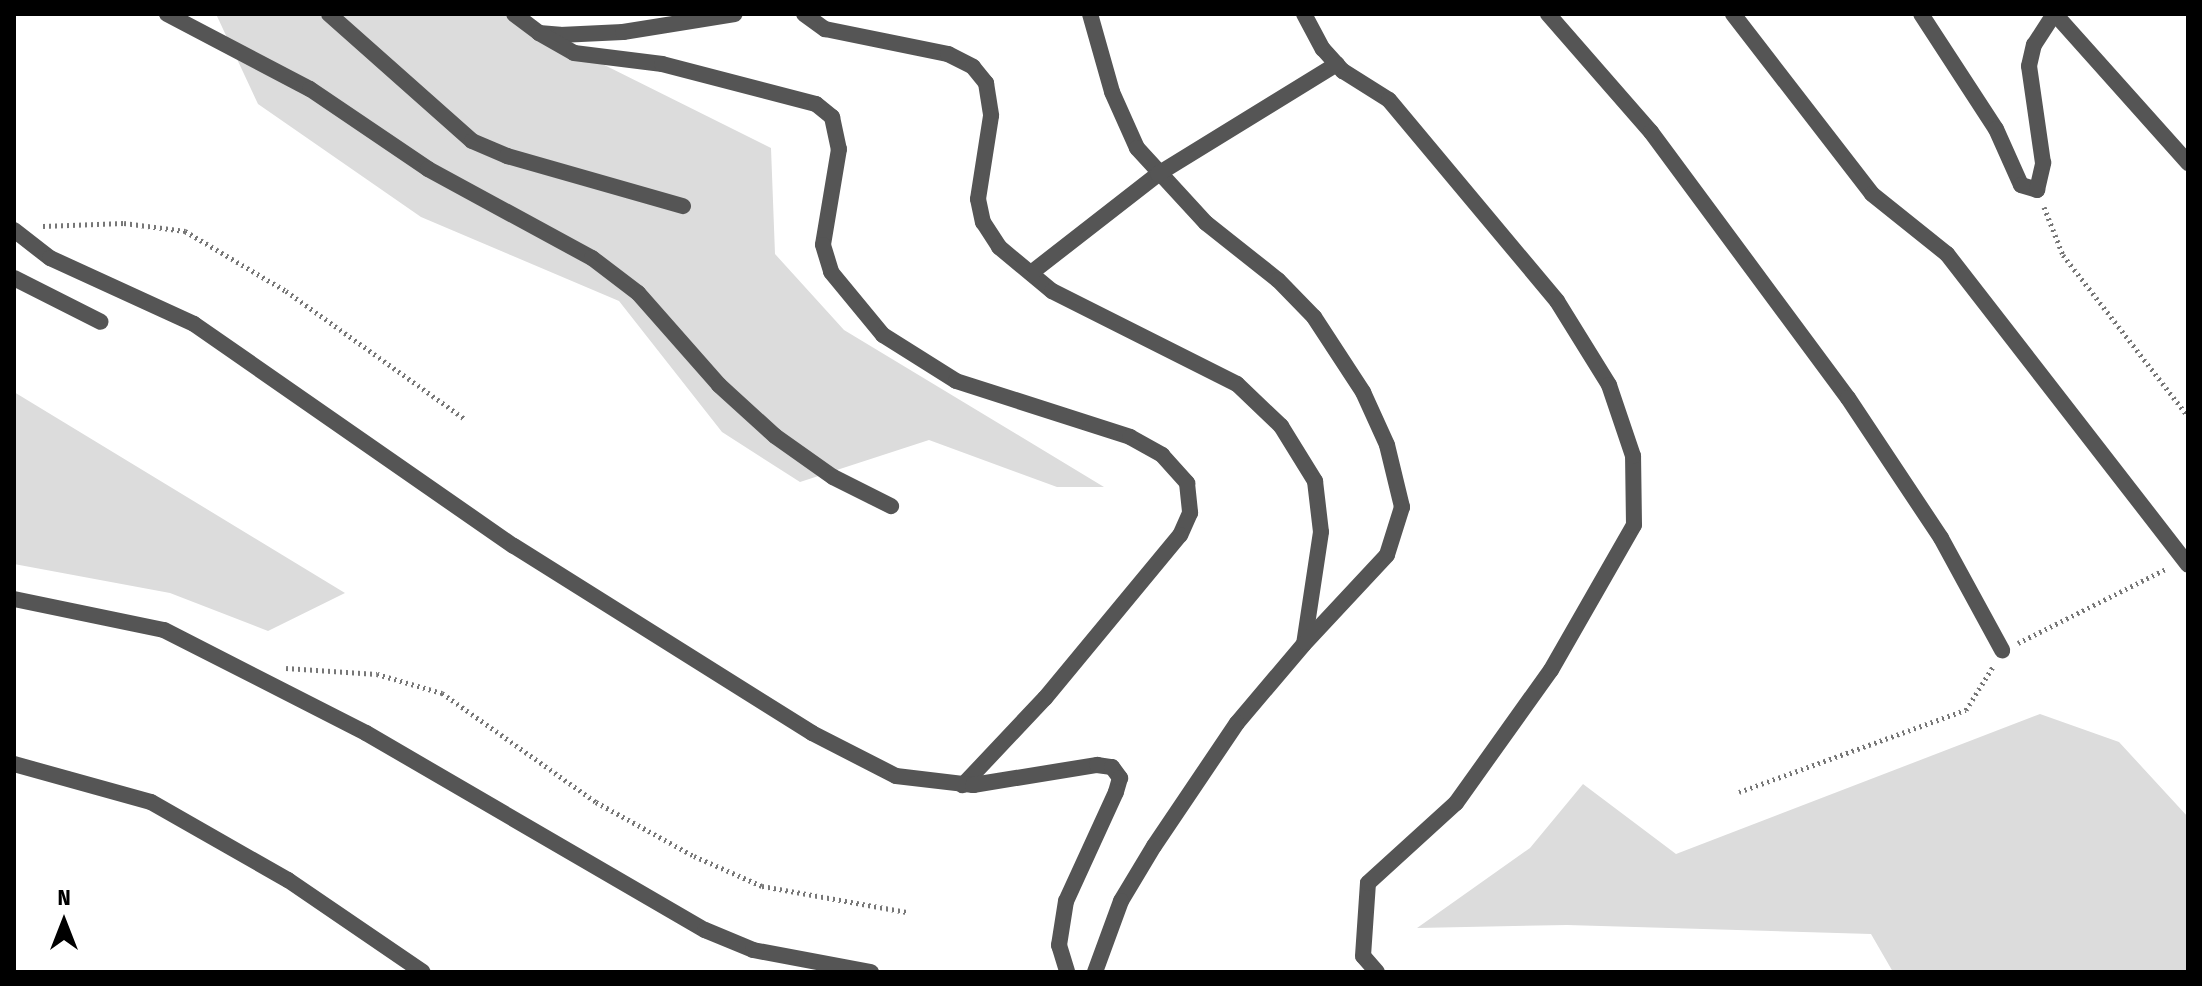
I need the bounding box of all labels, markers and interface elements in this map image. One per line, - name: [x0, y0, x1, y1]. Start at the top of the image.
- north arrow: [24, 882, 104, 962]
- text: N: [57, 884, 71, 911]

